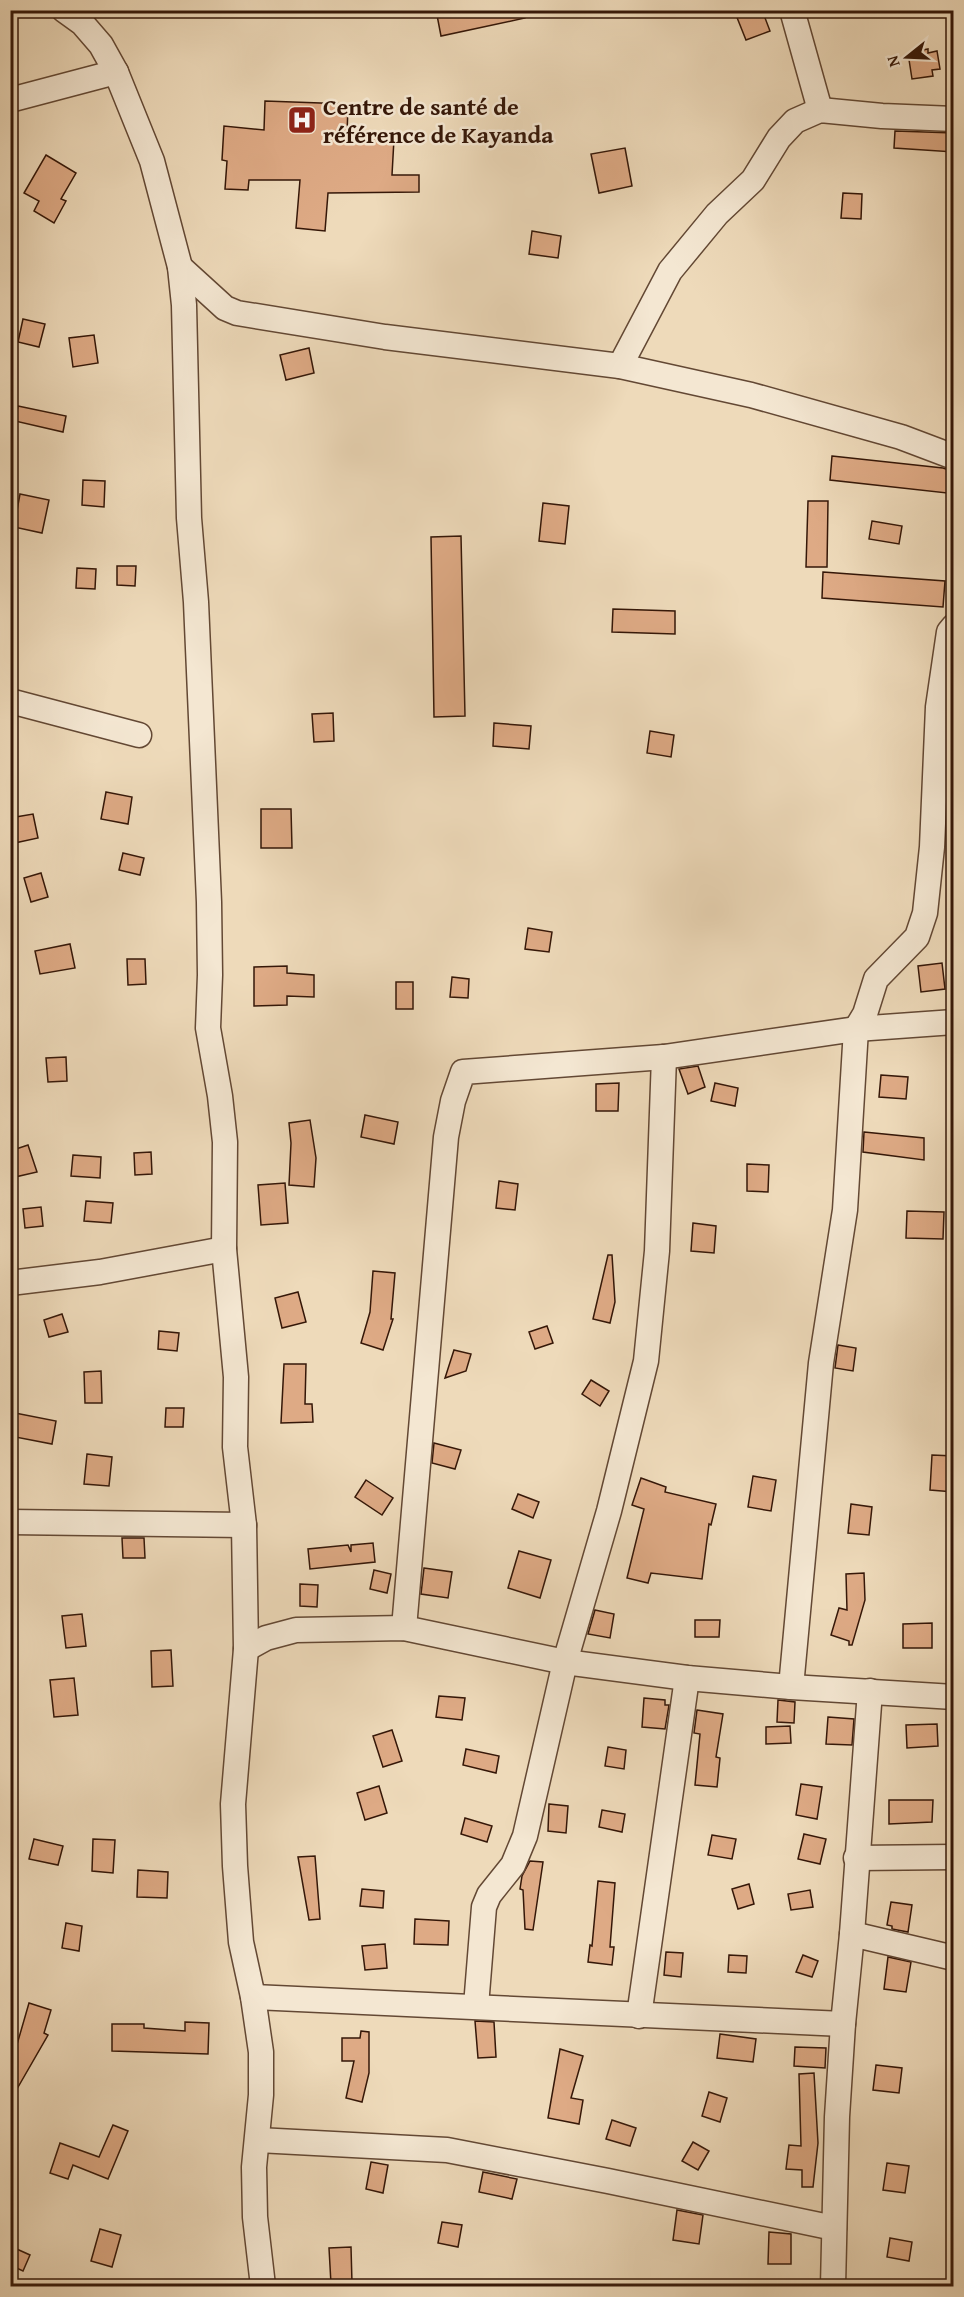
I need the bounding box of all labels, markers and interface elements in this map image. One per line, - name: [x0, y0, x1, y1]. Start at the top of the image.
- north arrow: [877, 27, 937, 87]
- text: N: [880, 53, 906, 70]
- place label: Centre de santé de référence de Kayanda: [323, 89, 554, 152]
- hospital icon: Centre de santé de référence de Kayanda: [286, 104, 318, 136]

